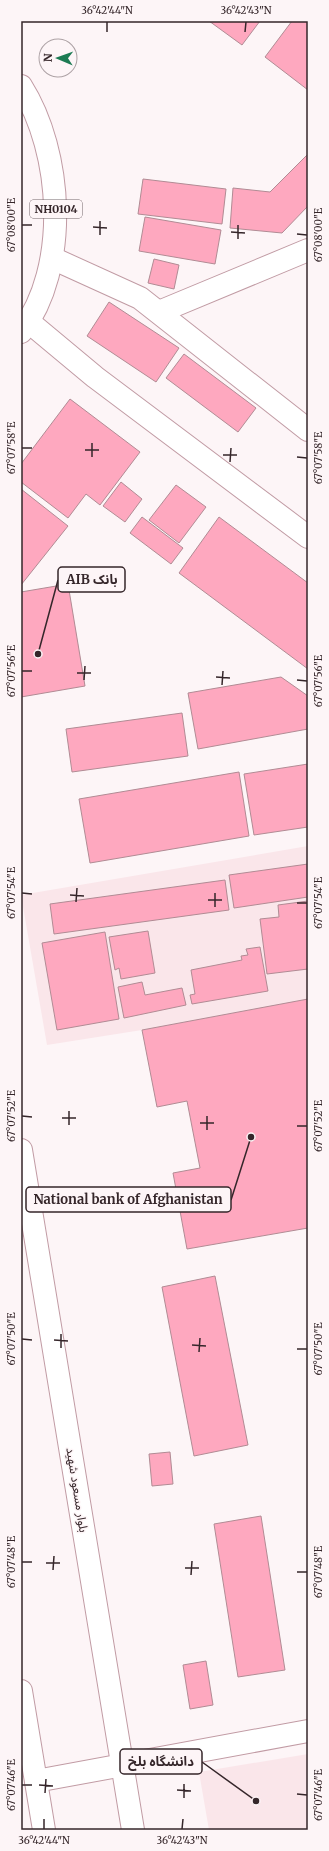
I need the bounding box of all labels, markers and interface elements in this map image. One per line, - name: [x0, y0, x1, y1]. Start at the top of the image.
- text: 36°42'44"N: [81, 4, 133, 17]
- text: 36°42'43"N: [220, 4, 272, 17]
- north arrow: [38, 38, 78, 78]
- text: N: [41, 53, 55, 62]
- text: 67°08'00"E: [5, 197, 18, 252]
- road number: NH0104: [30, 200, 82, 218]
- text: 67°08'00"E: [312, 207, 325, 262]
- text: 67°07'58"E: [5, 421, 18, 474]
- text: 67°07'58"E: [312, 431, 325, 484]
- callout: AIB بانک: [58, 567, 125, 592]
- text: AIB بانک: [65, 571, 118, 588]
- text: 67°07'56"E: [5, 644, 18, 697]
- text: 67°07'56"E: [312, 654, 325, 707]
- text: 67°07'54"E: [5, 866, 18, 919]
- text: 67°07'54"E: [312, 876, 325, 929]
- text: 67°07'52"E: [5, 1089, 18, 1142]
- text: 67°07'52"E: [312, 1099, 325, 1152]
- callout: National bank of Afghanistan: [26, 1187, 231, 1212]
- text: National bank of Afghanistan: [33, 1191, 223, 1208]
- text: 67°07'50"E: [5, 1312, 18, 1366]
- text: 67°07'50"E: [312, 1322, 325, 1376]
- street label: بلوار مسعود شهید: [63, 1446, 92, 1534]
- text: 67°07'48"E: [5, 1535, 18, 1588]
- text: 67°07'48"E: [312, 1545, 325, 1598]
- callout: دانشگاه بلخ: [120, 1749, 202, 1774]
- text: دانشگاه بلخ: [128, 1753, 194, 1771]
- text: 67°07'46"E: [5, 1758, 18, 1811]
- text: 67°07'46"E: [312, 1768, 325, 1821]
- text: 36°42'44"N: [18, 1834, 70, 1847]
- text: 36°42'43"N: [156, 1834, 208, 1847]

